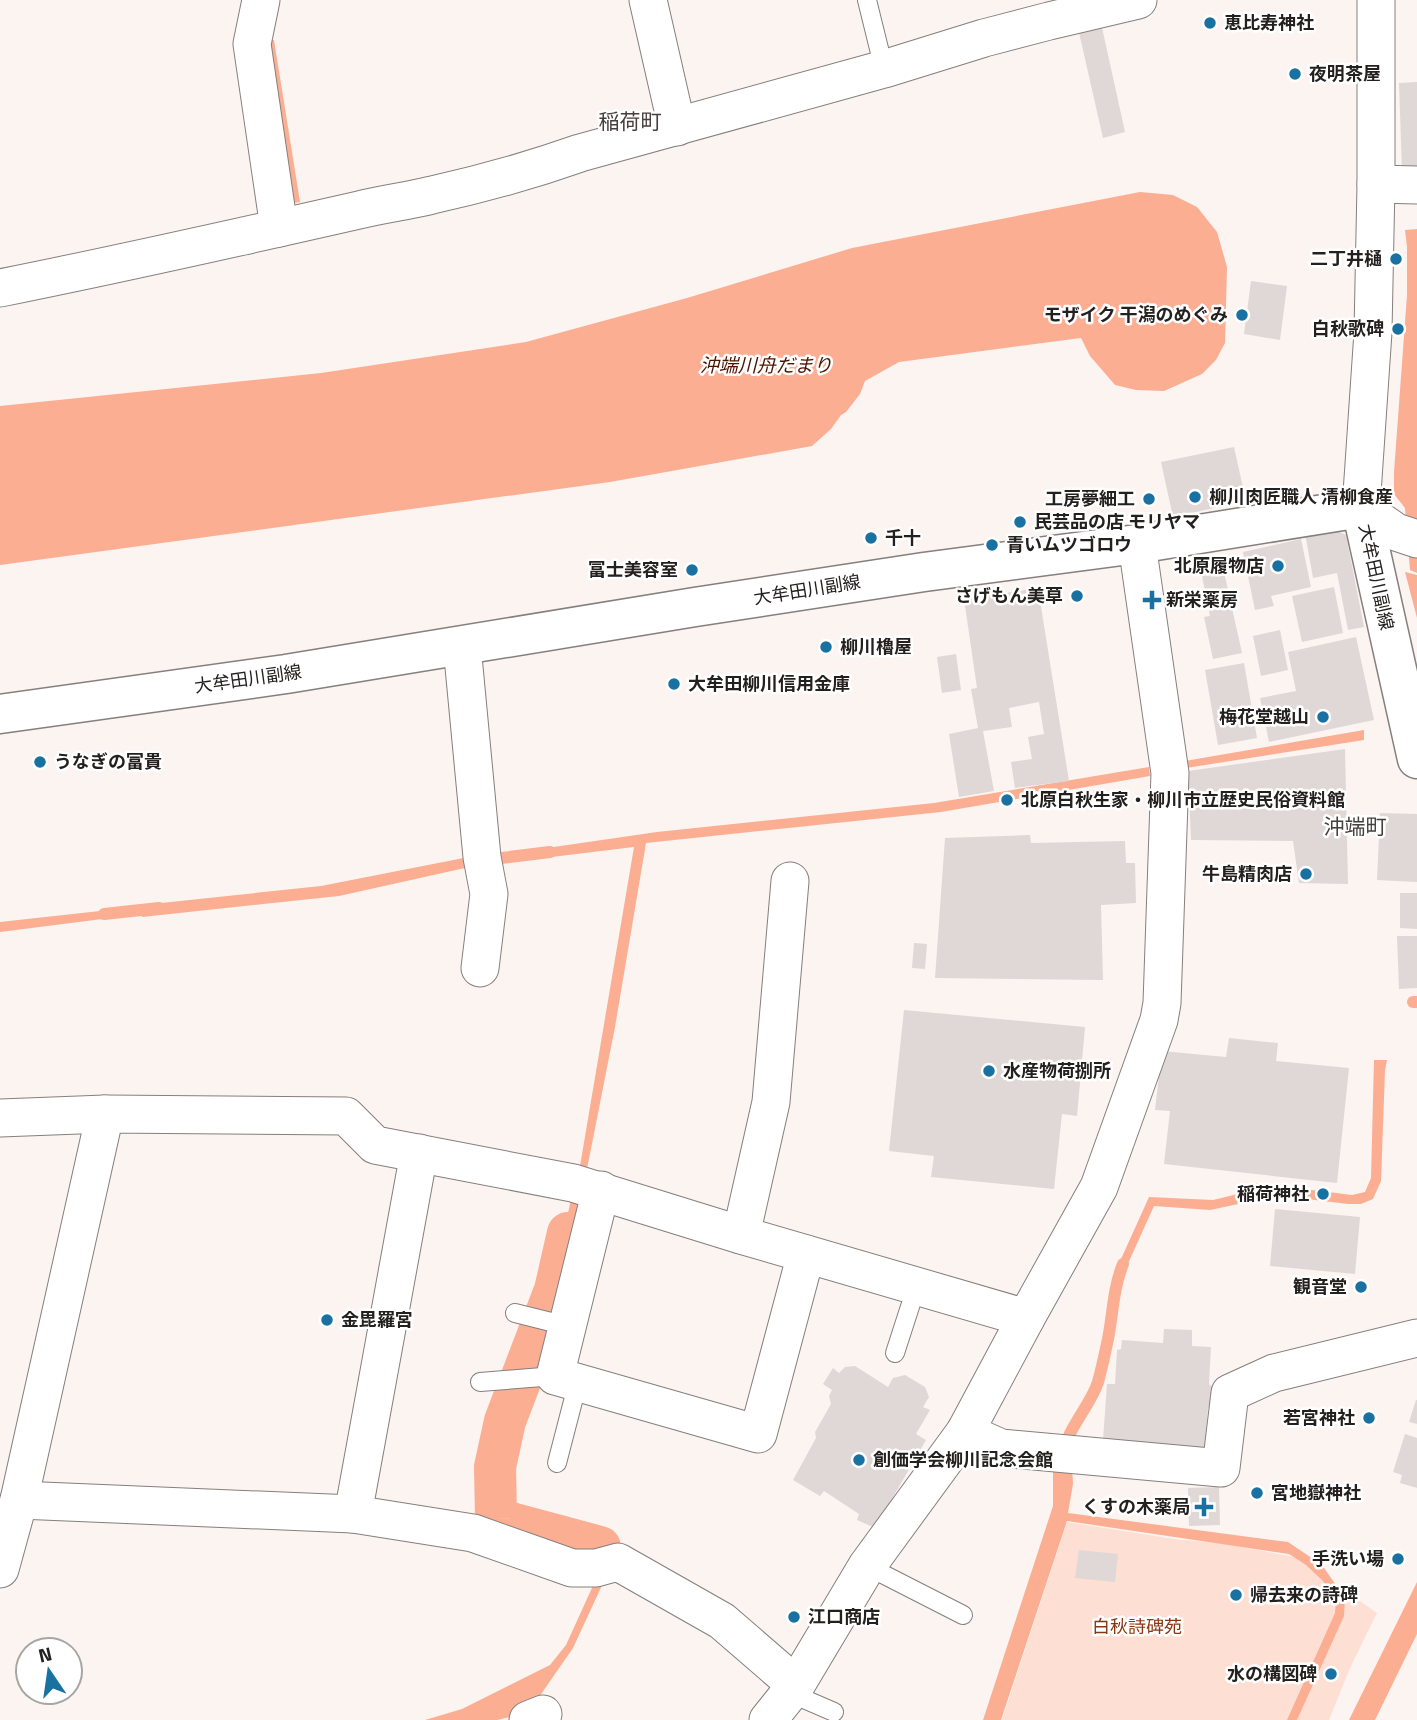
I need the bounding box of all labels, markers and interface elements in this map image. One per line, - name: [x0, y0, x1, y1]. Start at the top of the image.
- place label: 恵比寿神社: [1224, 9, 1314, 36]
- marker: 恵比寿神社: [1202, 15, 1218, 31]
- place label: 夜明茶屋: [1309, 60, 1381, 87]
- marker: 夜明茶屋: [1287, 66, 1303, 82]
- district label: 稲荷町: [599, 105, 662, 137]
- place label: 二丁井樋: [1310, 245, 1382, 272]
- marker: 二丁井樋: [1388, 251, 1404, 267]
- place label: モザイク 干潟のめぐみ: [1044, 301, 1228, 328]
- marker: モザイク 干潟のめぐみ: [1234, 307, 1250, 323]
- place label: 白秋歌碑: [1312, 315, 1384, 342]
- marker: 白秋歌碑: [1390, 321, 1406, 337]
- water label: 沖端川舟だまり: [700, 350, 832, 379]
- place label: 柳川肉匠職人 清柳食産: [1209, 483, 1393, 510]
- place label: 工房夢細工: [1045, 485, 1135, 512]
- marker: 柳川肉匠職人 清柳食産: [1187, 489, 1203, 505]
- marker: 工房夢細工: [1141, 491, 1157, 507]
- place label: 民芸品の店 モリヤマ: [1034, 508, 1200, 535]
- marker: 民芸品の店 モリヤマ: [1012, 514, 1028, 530]
- street label: 大牟田川副線: [1352, 521, 1401, 633]
- place label: 千十: [885, 524, 921, 551]
- marker: 千十: [863, 530, 879, 546]
- place label: 青いムツゴロウ: [1006, 531, 1132, 558]
- marker: 青いムツゴロウ: [984, 537, 1000, 553]
- place label: 北原履物店: [1174, 552, 1264, 579]
- place label: 冨士美容室: [588, 556, 678, 583]
- marker: 北原履物店: [1270, 558, 1286, 574]
- marker: 冨士美容室: [684, 562, 700, 578]
- street label: 大牟田川副線: [751, 568, 862, 611]
- place label: さげもん美草: [955, 582, 1063, 609]
- place label: 新栄薬房: [1166, 586, 1238, 613]
- marker: さげもん美草: [1069, 588, 1085, 604]
- marker: 新栄薬房: [1144, 592, 1160, 608]
- place label: 柳川櫓屋: [840, 633, 912, 660]
- marker: 柳川櫓屋: [818, 639, 834, 655]
- street label: 大牟田川副線: [193, 658, 303, 699]
- place label: 大牟田柳川信用金庫: [688, 670, 850, 697]
- marker: 大牟田柳川信用金庫: [666, 676, 682, 692]
- place label: 梅花堂越山: [1219, 703, 1309, 730]
- marker: 梅花堂越山: [1315, 709, 1331, 725]
- place label: うなぎの富貴: [54, 748, 162, 775]
- marker: うなぎの富貴: [32, 754, 48, 770]
- place label: 北原白秋生家・柳川市立歴史民俗資料館: [1021, 786, 1345, 813]
- marker: 北原白秋生家・柳川市立歴史民俗資料館: [999, 792, 1015, 808]
- district label: 沖端町: [1324, 810, 1387, 842]
- place label: 牛島精肉店: [1202, 860, 1292, 887]
- marker: 牛島精肉店: [1298, 866, 1314, 882]
- place label: 水産物荷捌所: [1003, 1057, 1111, 1084]
- marker: 水産物荷捌所: [981, 1063, 997, 1079]
- place label: 稲荷神社: [1237, 1180, 1309, 1207]
- marker: 稲荷神社: [1315, 1186, 1331, 1202]
- place label: 観音堂: [1293, 1273, 1347, 1300]
- marker: 観音堂: [1353, 1279, 1369, 1295]
- place label: 金毘羅宮: [341, 1306, 413, 1333]
- marker: 金毘羅宮: [319, 1312, 335, 1328]
- place label: 若宮神社: [1283, 1404, 1355, 1431]
- marker: 若宮神社: [1361, 1410, 1377, 1426]
- place label: 創価学会柳川記念会館: [873, 1446, 1053, 1473]
- marker: 創価学会柳川記念会館: [851, 1452, 867, 1468]
- place label: 宮地嶽神社: [1271, 1479, 1361, 1506]
- marker: 宮地嶽神社: [1249, 1485, 1265, 1501]
- place label: くすの木薬局: [1082, 1493, 1190, 1520]
- marker: くすの木薬局: [1196, 1499, 1212, 1515]
- place label: 手洗い場: [1312, 1545, 1384, 1572]
- marker: 手洗い場: [1390, 1551, 1406, 1567]
- place label: 帰去来の詩碑: [1250, 1581, 1358, 1608]
- marker: 帰去来の詩碑: [1228, 1587, 1244, 1603]
- place label: 江口商店: [808, 1603, 880, 1630]
- marker: 江口商店: [786, 1609, 802, 1625]
- park label: 白秋詩碑苑: [1092, 1613, 1182, 1640]
- north arrow: [14, 1636, 84, 1706]
- text: N: [35, 1638, 55, 1670]
- place label: 水の構図碑: [1227, 1660, 1317, 1687]
- marker: 水の構図碑: [1323, 1666, 1339, 1682]

